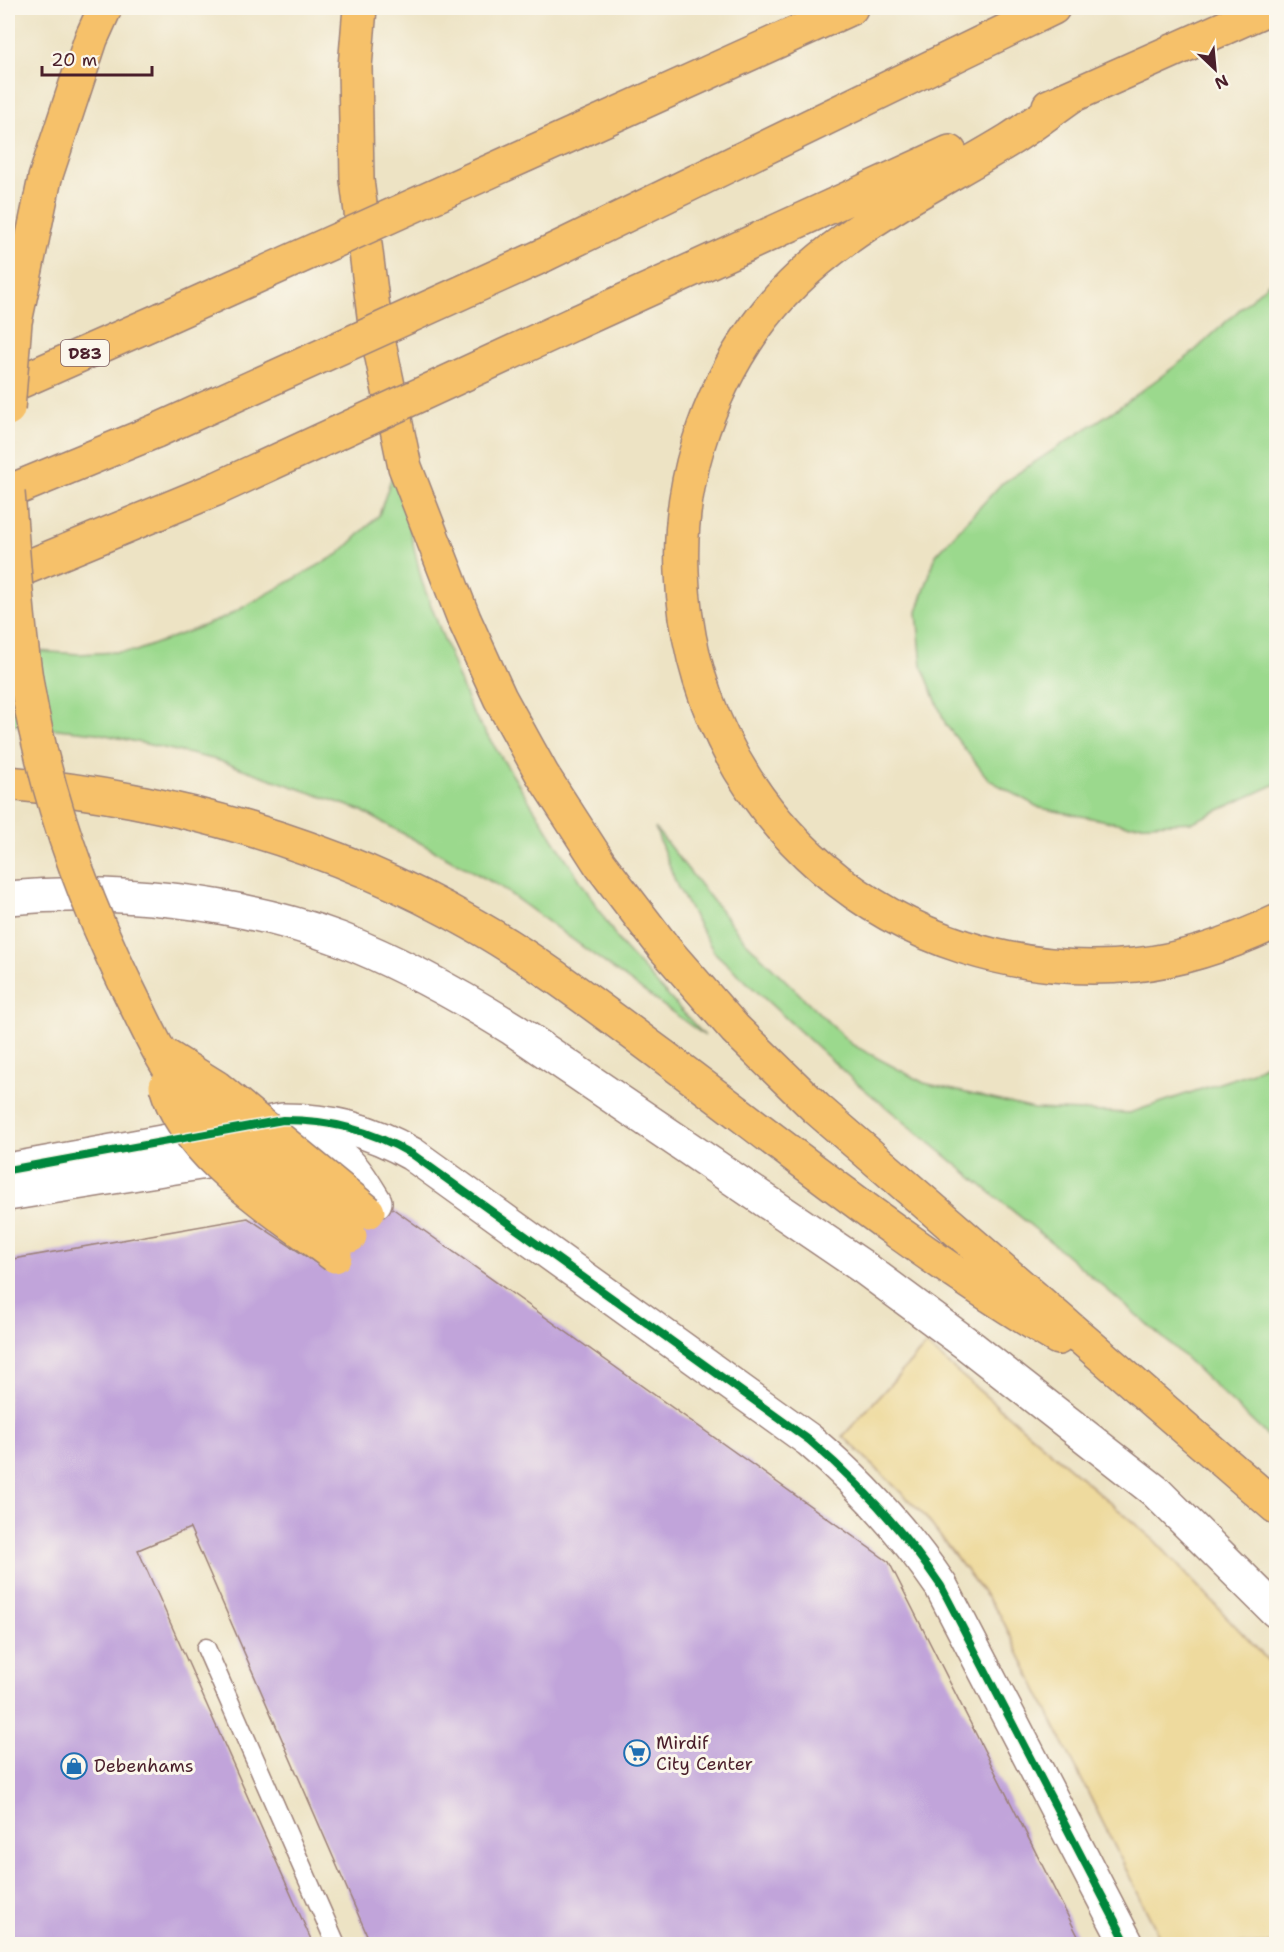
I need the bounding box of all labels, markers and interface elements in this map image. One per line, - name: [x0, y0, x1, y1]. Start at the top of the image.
- scale bar: [42, 39, 152, 77]
- north arrow: [1185, 39, 1245, 99]
- text: 20 m: [51, 48, 97, 72]
- text: N: [1211, 70, 1232, 94]
- road number: D83: [61, 340, 109, 366]
- place label: Mirdif City Center: [656, 1731, 753, 1776]
- supermarket icon: Mirdif City Center: [622, 1738, 652, 1768]
- shop icon: Debenhams: [59, 1751, 89, 1781]
- place label: Debenhams: [94, 1754, 194, 1778]

